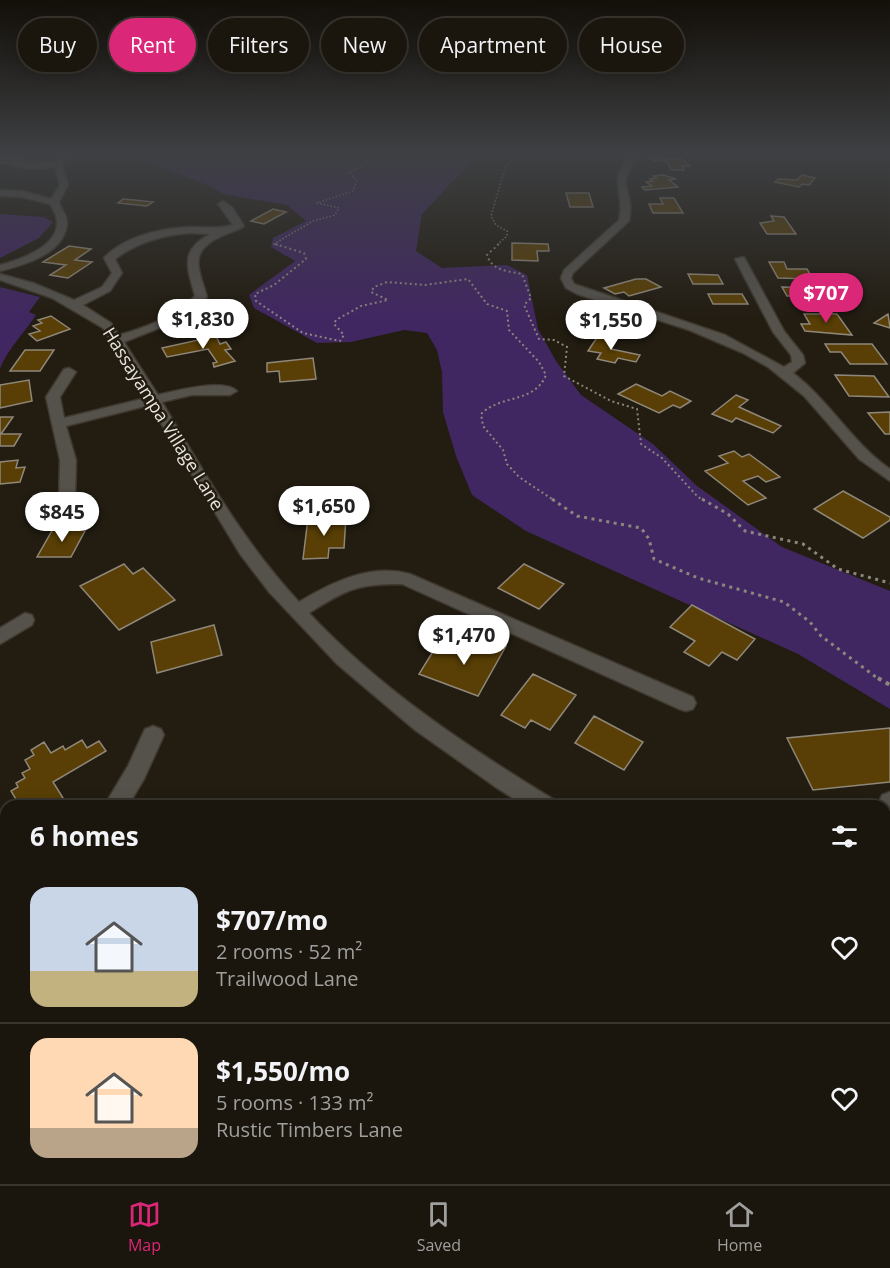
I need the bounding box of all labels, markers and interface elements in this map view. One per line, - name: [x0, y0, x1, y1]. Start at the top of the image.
- chip: Buy: [18, 18, 97, 72]
- chip: Rent: [109, 18, 196, 72]
- chip: Filters: [208, 18, 309, 72]
- chip: New: [321, 18, 407, 72]
- chip: Apartment: [419, 18, 567, 72]
- chip: House: [579, 18, 684, 72]
- pin: $707: [790, 273, 862, 324]
- text: $707: [803, 279, 849, 306]
- pin: $1,830: [154, 299, 252, 350]
- pin: $1,550: [562, 300, 660, 351]
- text: $1,830: [172, 305, 234, 332]
- text: $1,550: [580, 306, 642, 333]
- street label: Hassayampa Village Lane: [98, 323, 230, 514]
- pin: $1,650: [275, 486, 373, 537]
- pin: $845: [26, 492, 98, 543]
- text: $1,650: [293, 492, 355, 519]
- text: $845: [39, 498, 85, 525]
- pin: $1,470: [415, 615, 513, 666]
- text: $1,470: [433, 621, 495, 648]
- text: 6 homes: [30, 818, 139, 854]
- icon: filters: [828, 820, 861, 853]
- text: $707/mo: [216, 902, 328, 938]
- icon: home: [78, 911, 150, 983]
- icon: heart: [828, 931, 861, 964]
- text: 2 rooms · 52 m²: [216, 938, 362, 965]
- text: Trailwood Lane: [216, 965, 358, 992]
- text: $1,550/mo: [216, 1053, 350, 1089]
- icon: home: [78, 1062, 150, 1134]
- icon: heart: [828, 1082, 861, 1115]
- text: 5 rooms · 133 m²: [216, 1089, 374, 1116]
- text: Rustic Timbers Lane: [216, 1116, 403, 1143]
- tab: Map: [128, 1198, 161, 1256]
- tab: Saved: [417, 1198, 461, 1256]
- tab: Home: [717, 1198, 762, 1256]

